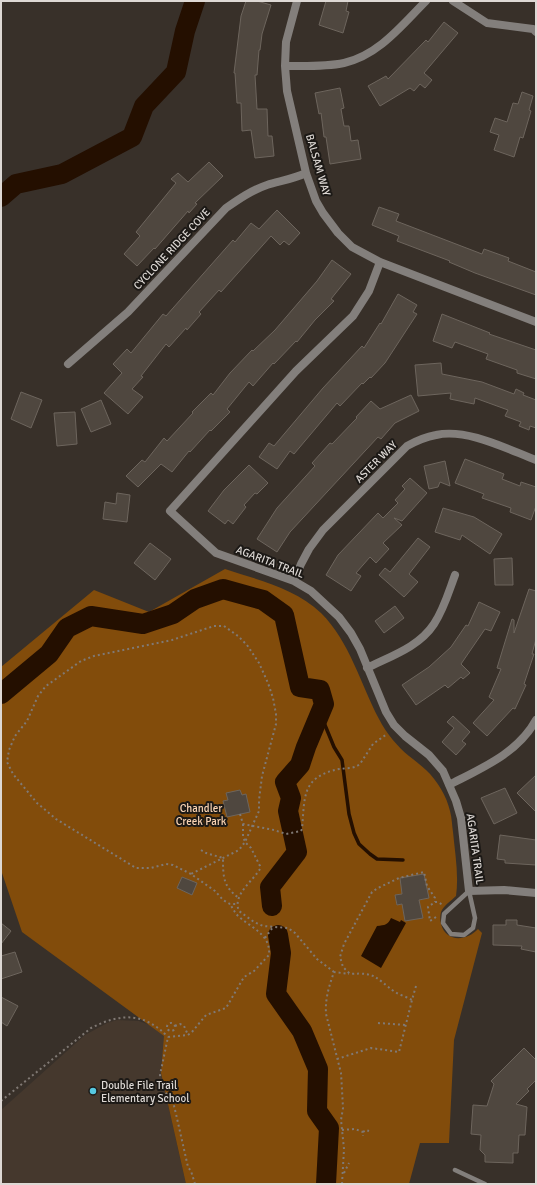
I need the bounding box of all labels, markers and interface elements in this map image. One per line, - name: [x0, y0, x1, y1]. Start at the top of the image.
- street label: BALSAM WAY: [303, 132, 333, 198]
- street label: CYCLONE RIDGE COVE: [131, 206, 213, 292]
- street label: ASTER WAY: [352, 438, 400, 486]
- street label: AGARITA TRAIL: [234, 543, 306, 581]
- park label: Chandler Creek Park: [176, 802, 227, 828]
- street label: AGARITA TRAIL: [464, 813, 486, 886]
- place label: Double File Trail Elementary School: [101, 1079, 189, 1105]
- marker: Double File Trail Elementary School: [88, 1086, 98, 1096]

